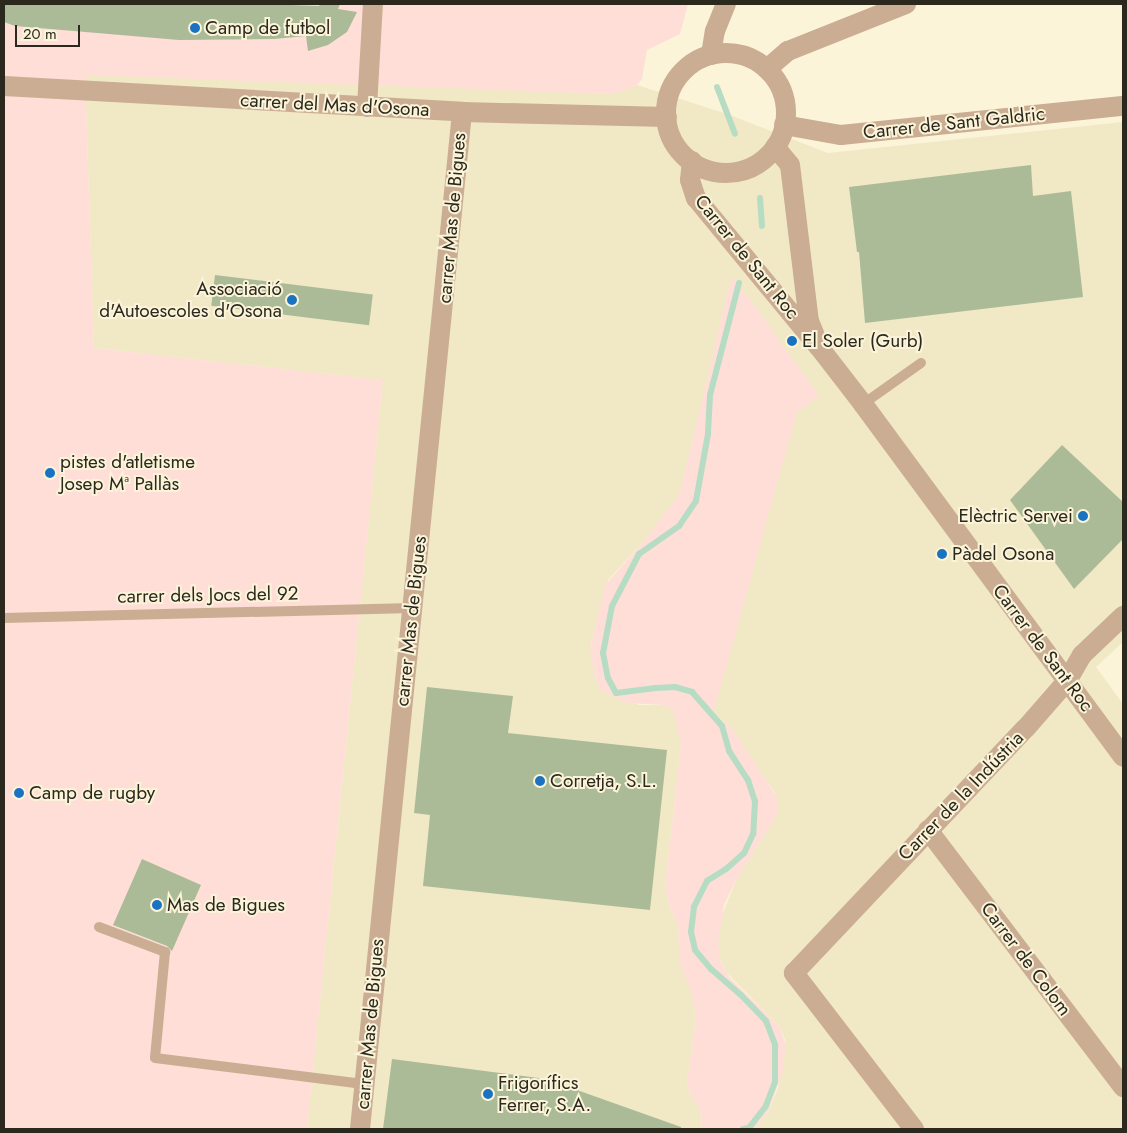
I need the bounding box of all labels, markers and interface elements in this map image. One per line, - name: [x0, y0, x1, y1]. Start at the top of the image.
- scale bar: [18, 15, 82, 47]
- place label: Camp de futbol: [205, 17, 330, 39]
- marker: Camp de futbol: [189, 22, 201, 34]
- text: 20 m: [23, 23, 57, 45]
- street label: carrer del Mas d'Osona: [240, 89, 430, 121]
- street label: Carrer de Sant Galdric: [862, 102, 1046, 144]
- street label: carrer Mas de Bigues: [433, 132, 471, 304]
- street label: Carrer de Sant Roc: [690, 190, 804, 324]
- place label: Associació d'Autoescoles d'Osona: [99, 278, 282, 322]
- marker: Associació d'Autoescoles d'Osona: [286, 294, 298, 306]
- place label: El Soler (Gurb): [802, 330, 924, 352]
- marker: El Soler (Gurb): [786, 335, 798, 347]
- place label: pistes d'atletisme Josep Mª Pallàs: [60, 451, 195, 495]
- marker: pistes d'atletisme Josep Mª Pallàs: [44, 467, 56, 479]
- place label: Elèctric Servei: [958, 505, 1073, 527]
- marker: Elèctric Servei: [1077, 510, 1089, 522]
- street label: carrer Mas de Bigues: [391, 535, 431, 707]
- place label: Pàdel Osona: [952, 543, 1054, 565]
- marker: Pàdel Osona: [936, 548, 948, 560]
- street label: Carrer de Sant Roc: [988, 580, 1098, 716]
- street label: carrer dels Jocs del 92: [117, 582, 299, 608]
- street label: Carrer de la Indústria: [894, 727, 1028, 865]
- place label: Corretja, S.L.: [550, 770, 657, 792]
- marker: Corretja, S.L.: [534, 775, 546, 787]
- place label: Camp de rugby: [29, 782, 155, 804]
- marker: Camp de rugby: [13, 787, 25, 799]
- place label: Mas de Bigues: [167, 894, 285, 916]
- street label: Carrer de Colom: [976, 898, 1076, 1020]
- marker: Mas de Bigues: [151, 899, 163, 911]
- street label: carrer Mas de Bigues: [351, 938, 389, 1110]
- place label: Frigorífics Ferrer, S.A.: [498, 1072, 591, 1116]
- marker: Frigorífics Ferrer, S.A.: [482, 1088, 494, 1100]

